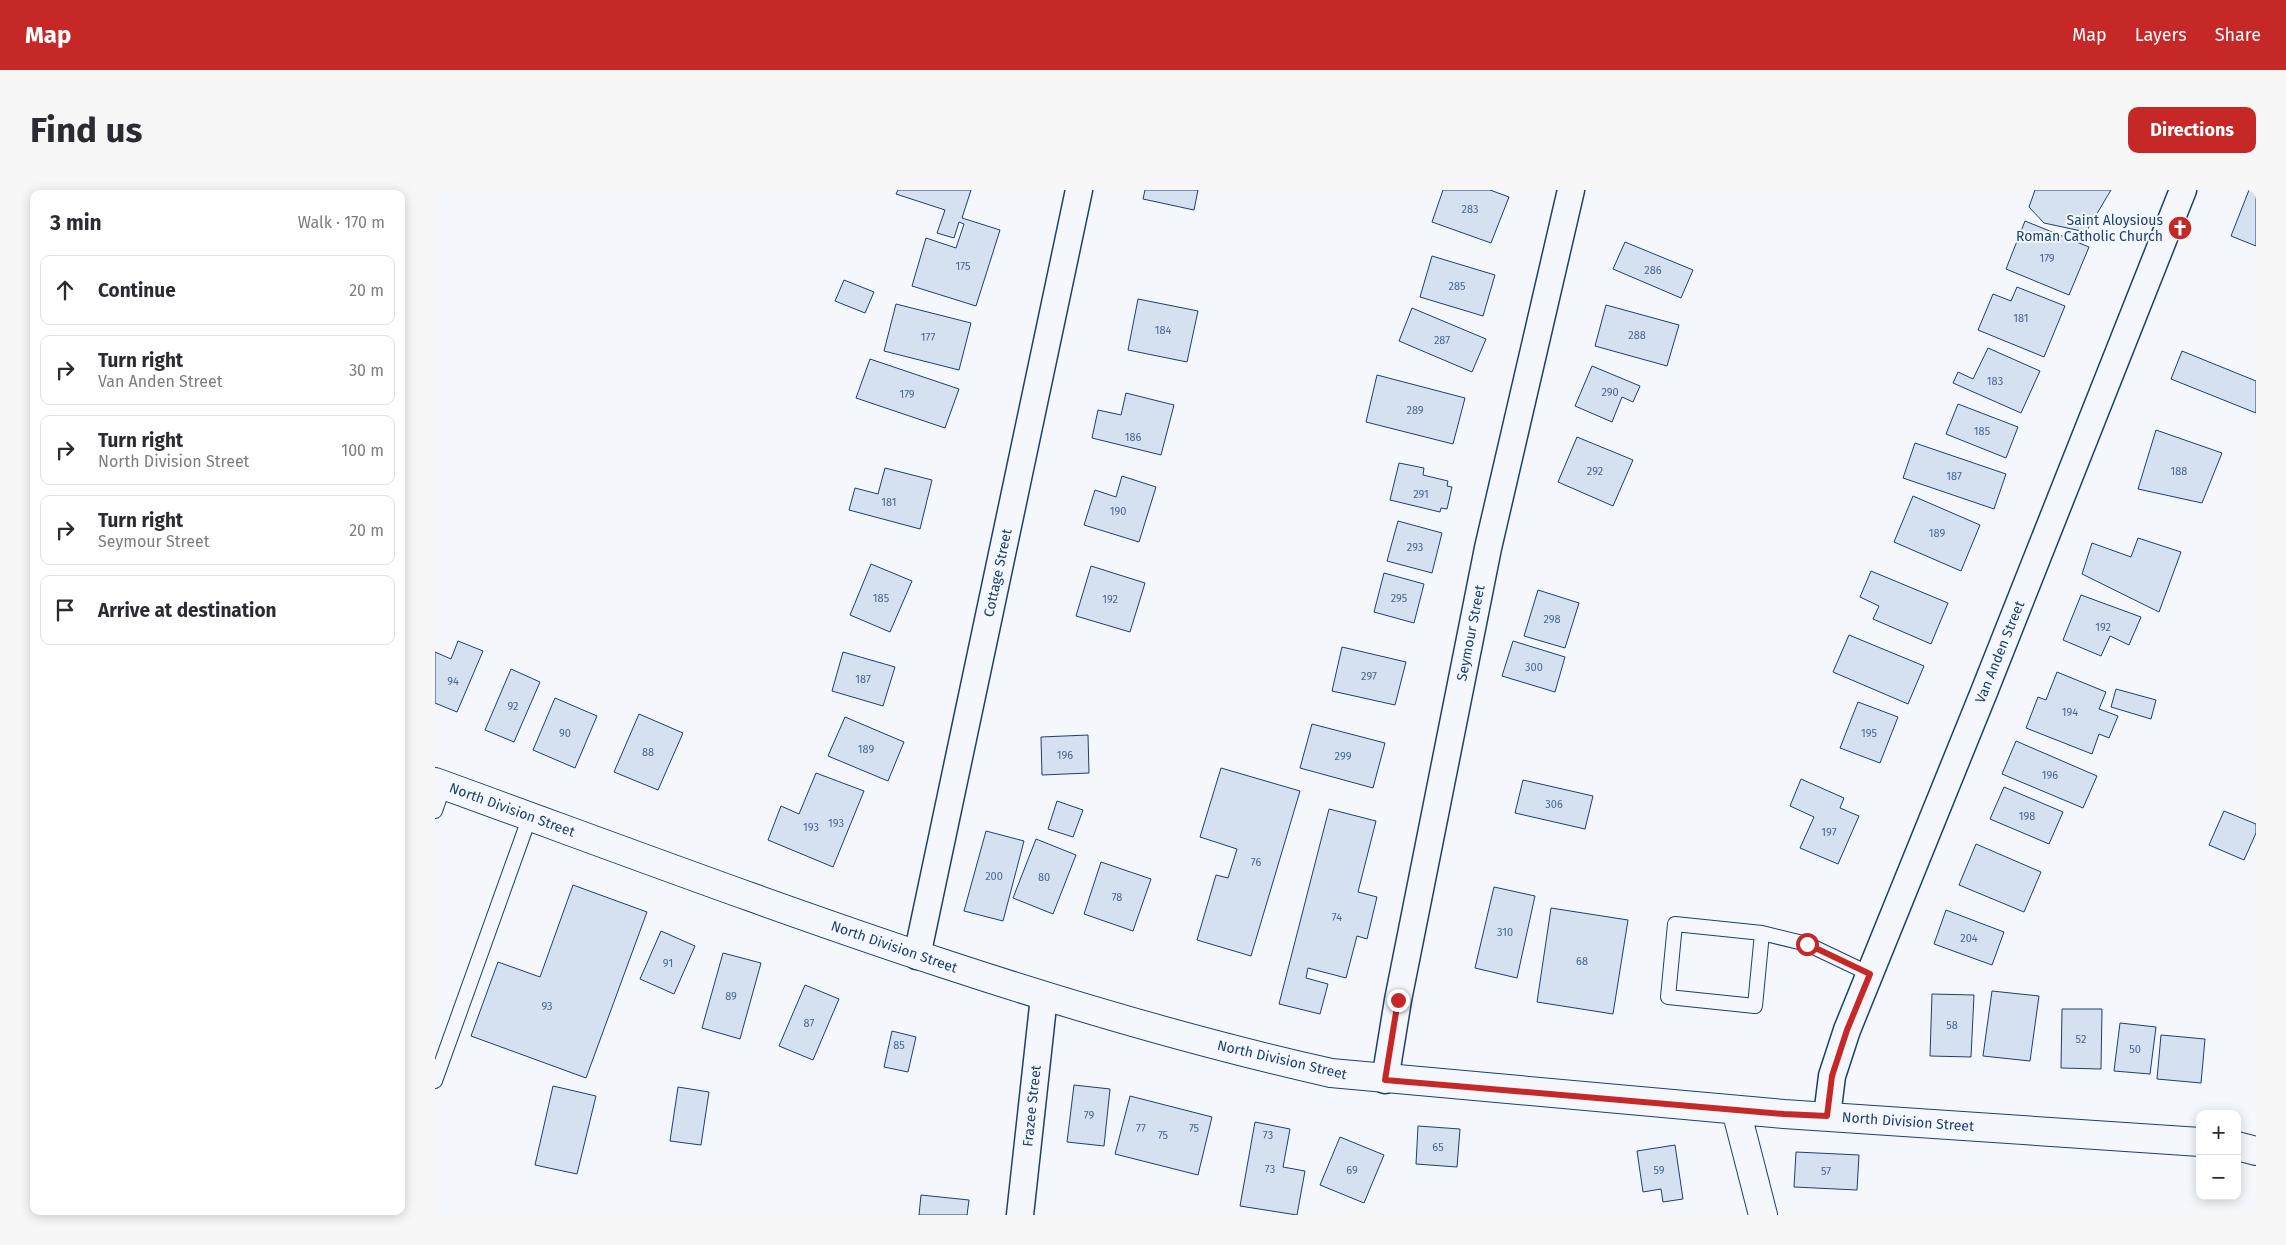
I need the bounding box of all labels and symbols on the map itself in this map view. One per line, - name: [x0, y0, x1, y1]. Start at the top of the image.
- house number: 283: [1462, 203, 1479, 216]
- place label: Saint Aloysious Roman Catholic Church: [2016, 212, 2163, 245]
- church icon: Saint Aloysious Roman Catholic Church: [2167, 215, 2193, 241]
- house number: 179: [2039, 252, 2055, 265]
- house number: 175: [956, 260, 971, 273]
- house number: 286: [1644, 264, 1662, 277]
- house number: 285: [1448, 280, 1466, 293]
- house number: 181: [2013, 312, 2029, 325]
- house number: 184: [1155, 324, 1171, 337]
- house number: 288: [1628, 329, 1646, 342]
- house number: 177: [921, 331, 935, 344]
- house number: 287: [1434, 334, 1450, 347]
- house number: 183: [1987, 375, 2003, 388]
- house number: 290: [1601, 386, 1619, 399]
- house number: 179: [899, 388, 915, 401]
- house number: 289: [1406, 404, 1424, 417]
- house number: 185: [1974, 425, 1991, 438]
- house number: 186: [1125, 431, 1141, 444]
- house number: 292: [1587, 465, 1603, 478]
- house number: 188: [2171, 465, 2187, 478]
- house number: 187: [1946, 470, 1962, 483]
- house number: 291: [1413, 488, 1429, 501]
- house number: 181: [881, 496, 897, 509]
- house number: 190: [1110, 505, 1126, 518]
- street label: Cottage Street: [980, 526, 1016, 619]
- house number: 189: [1929, 527, 1945, 540]
- house number: 293: [1407, 541, 1423, 554]
- street label: Seymour Street: [1453, 583, 1489, 682]
- house number: 185: [873, 592, 890, 605]
- house number: 295: [1391, 592, 1408, 605]
- house number: 192: [1102, 593, 1118, 606]
- street label: Van Anden Street: [1972, 597, 2029, 706]
- house number: 298: [1543, 613, 1561, 626]
- house number: 192: [2095, 621, 2111, 634]
- house number: 300: [1525, 661, 1543, 674]
- house number: 297: [1361, 670, 1377, 683]
- house number: 187: [855, 673, 871, 686]
- house number: 94: [447, 675, 459, 688]
- house number: 92: [508, 700, 518, 713]
- house number: 194: [2062, 706, 2078, 719]
- house number: 90: [559, 727, 571, 740]
- house number: 195: [1861, 727, 1878, 740]
- house number: 189: [858, 743, 874, 756]
- house number: 88: [642, 746, 654, 759]
- house number: 196: [1057, 749, 1073, 762]
- house number: 299: [1335, 750, 1352, 763]
- house number: 196: [2042, 769, 2058, 782]
- street label: North Division Street: [447, 779, 578, 841]
- house number: 306: [1545, 798, 1563, 811]
- house number: 198: [2019, 810, 2035, 823]
- house number: 193: [828, 817, 844, 830]
- house number: 193: [803, 821, 819, 834]
- house number: 197: [1821, 826, 1837, 839]
- house number: 76: [1251, 856, 1261, 869]
- house number: 200: [985, 870, 1003, 883]
- house number: 80: [1038, 871, 1050, 884]
- house number: 78: [1112, 891, 1122, 904]
- house number: 74: [1332, 911, 1342, 924]
- street label: North Division Street: [829, 917, 960, 977]
- house number: 310: [1497, 926, 1513, 939]
- house number: 204: [1960, 932, 1978, 945]
- route start: [1796, 933, 1819, 956]
- house number: 68: [1576, 955, 1588, 968]
- house number: 91: [663, 957, 673, 970]
- route end: [1387, 989, 1410, 1012]
- house number: 89: [725, 990, 737, 1003]
- house number: 93: [541, 1000, 553, 1013]
- house number: 87: [804, 1017, 815, 1030]
- house number: 58: [1946, 1019, 1958, 1032]
- house number: 52: [2076, 1033, 2086, 1046]
- street label: North Division Street: [1216, 1037, 1349, 1083]
- house number: 85: [893, 1039, 905, 1052]
- house number: 50: [2129, 1043, 2141, 1056]
- street label: Frazee Street: [1019, 1063, 1045, 1148]
- house number: 79: [1084, 1109, 1094, 1122]
- street label: North Division Street: [1841, 1109, 1976, 1135]
- house number: 77: [1136, 1122, 1146, 1135]
- house number: 75: [1189, 1122, 1200, 1135]
- house number: 75: [1158, 1129, 1169, 1142]
- house number: 73: [1263, 1129, 1273, 1142]
- house number: 65: [1432, 1141, 1444, 1154]
- house number: 73: [1265, 1163, 1275, 1176]
- house number: 69: [1346, 1164, 1358, 1177]
- house number: 59: [1653, 1164, 1665, 1177]
- house number: 57: [1821, 1165, 1831, 1178]

